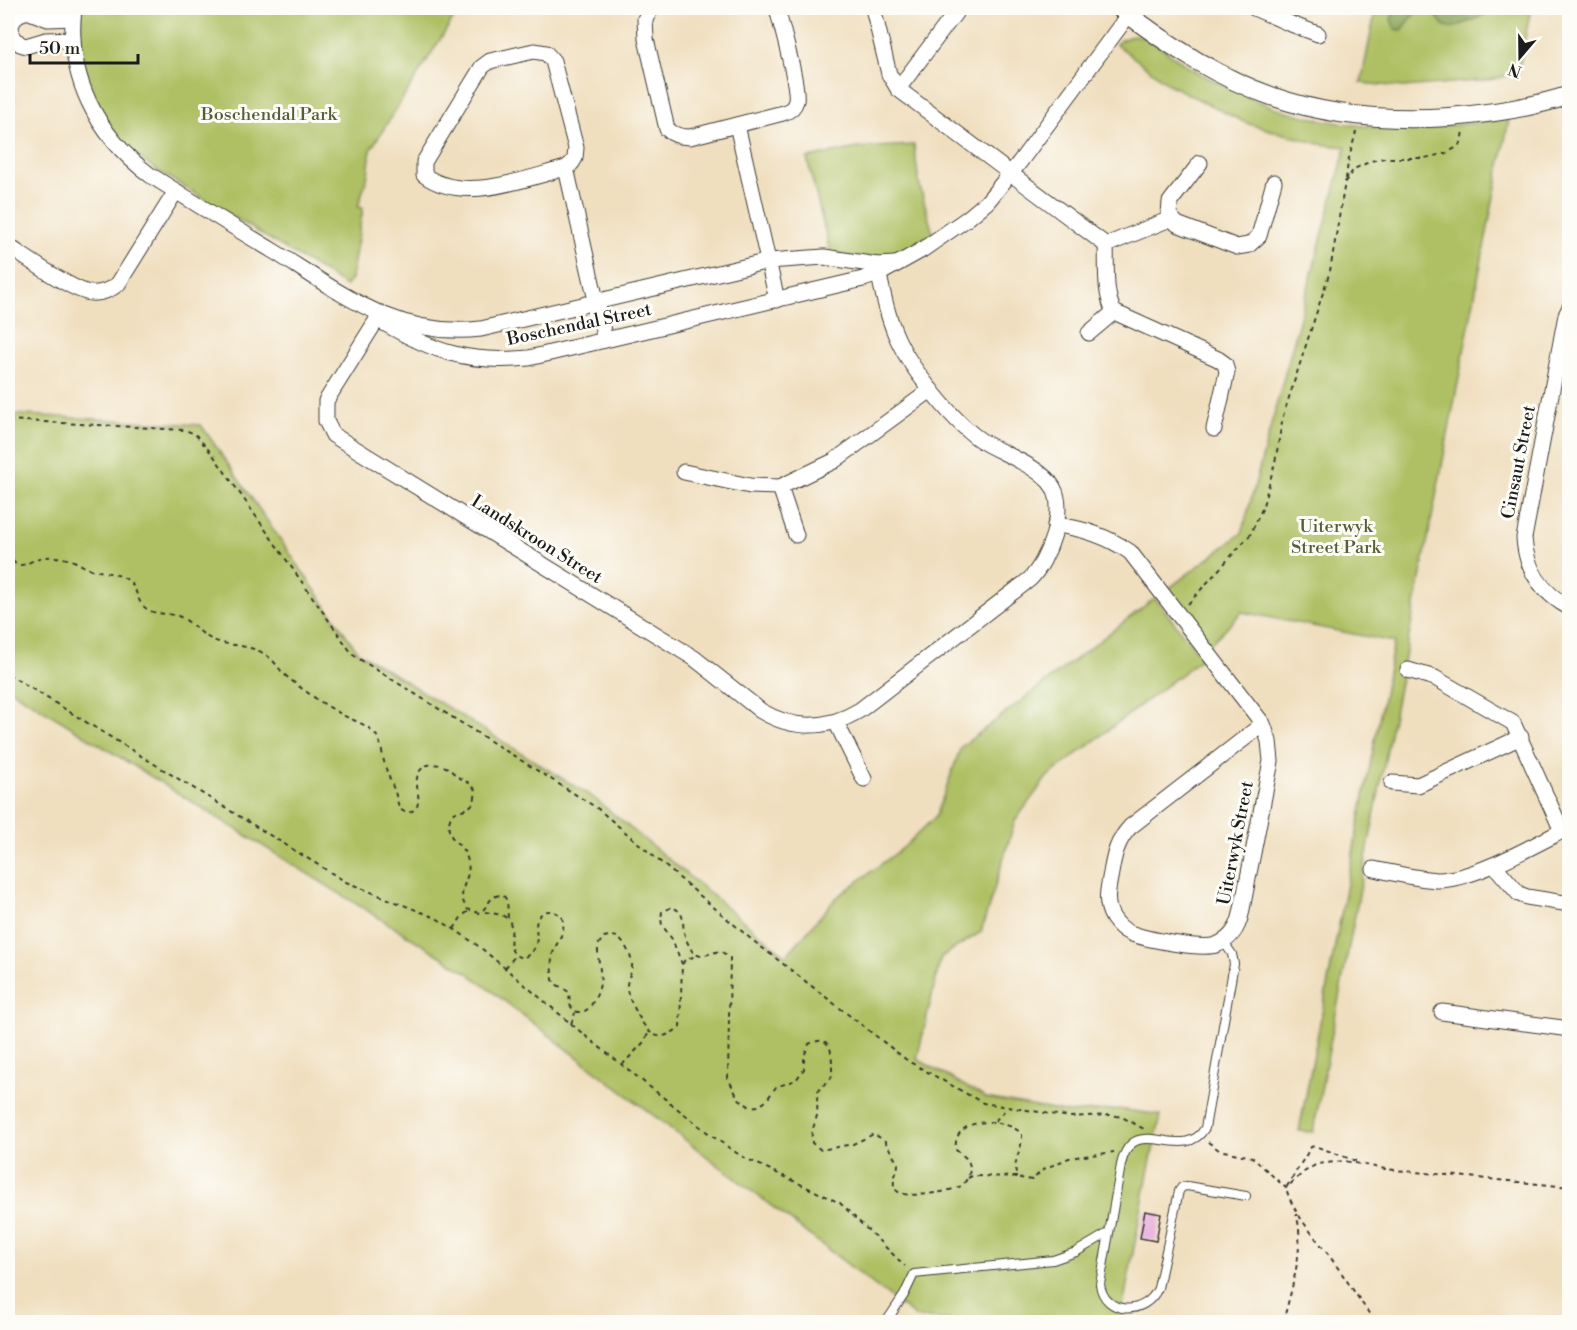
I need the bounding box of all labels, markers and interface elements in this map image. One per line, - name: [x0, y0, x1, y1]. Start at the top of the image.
- scale bar: [30, 27, 138, 65]
- north arrow: [1490, 27, 1550, 87]
- text: 50 m: [39, 37, 81, 60]
- text: N: [1506, 58, 1525, 82]
- park label: Boschendal Park: [200, 103, 339, 126]
- street label: Boschendal Street: [504, 298, 654, 351]
- street label: Cinsaut Street: [1496, 403, 1541, 521]
- street label: Landskroon Street: [467, 490, 607, 589]
- park label: Uiterwyk Street Park: [1291, 515, 1383, 559]
- street label: Uiterwyk Street: [1212, 779, 1259, 907]

